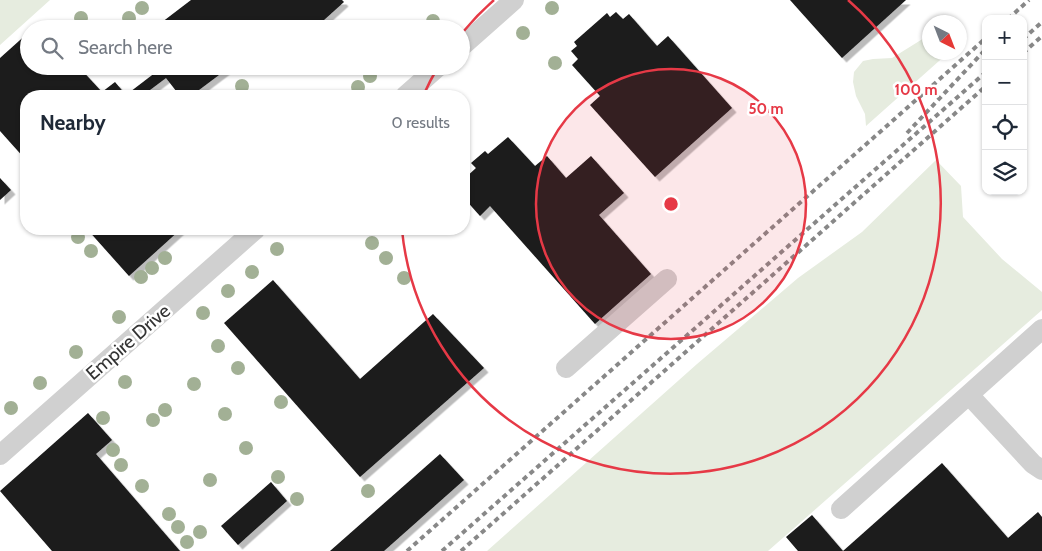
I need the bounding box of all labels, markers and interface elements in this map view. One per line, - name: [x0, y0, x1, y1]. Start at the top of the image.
- north arrow: [922, 15, 967, 60]
- map controls: [982, 15, 1027, 195]
- button: +: [982, 15, 1027, 60]
- search box: [20, 20, 470, 75]
- icon: search: [38, 34, 66, 62]
- text: Search here: [78, 36, 172, 59]
- button: −: [982, 60, 1027, 105]
- text: 100 m: [894, 81, 938, 99]
- text: 50 m: [748, 100, 784, 118]
- button: locate: [982, 105, 1027, 150]
- text: Nearby: [40, 110, 106, 135]
- text: 0 results: [391, 113, 450, 132]
- button: layers: [982, 150, 1027, 195]
- centre of rings: [662, 195, 680, 213]
- street label: Empire Drive: [81, 299, 175, 385]

